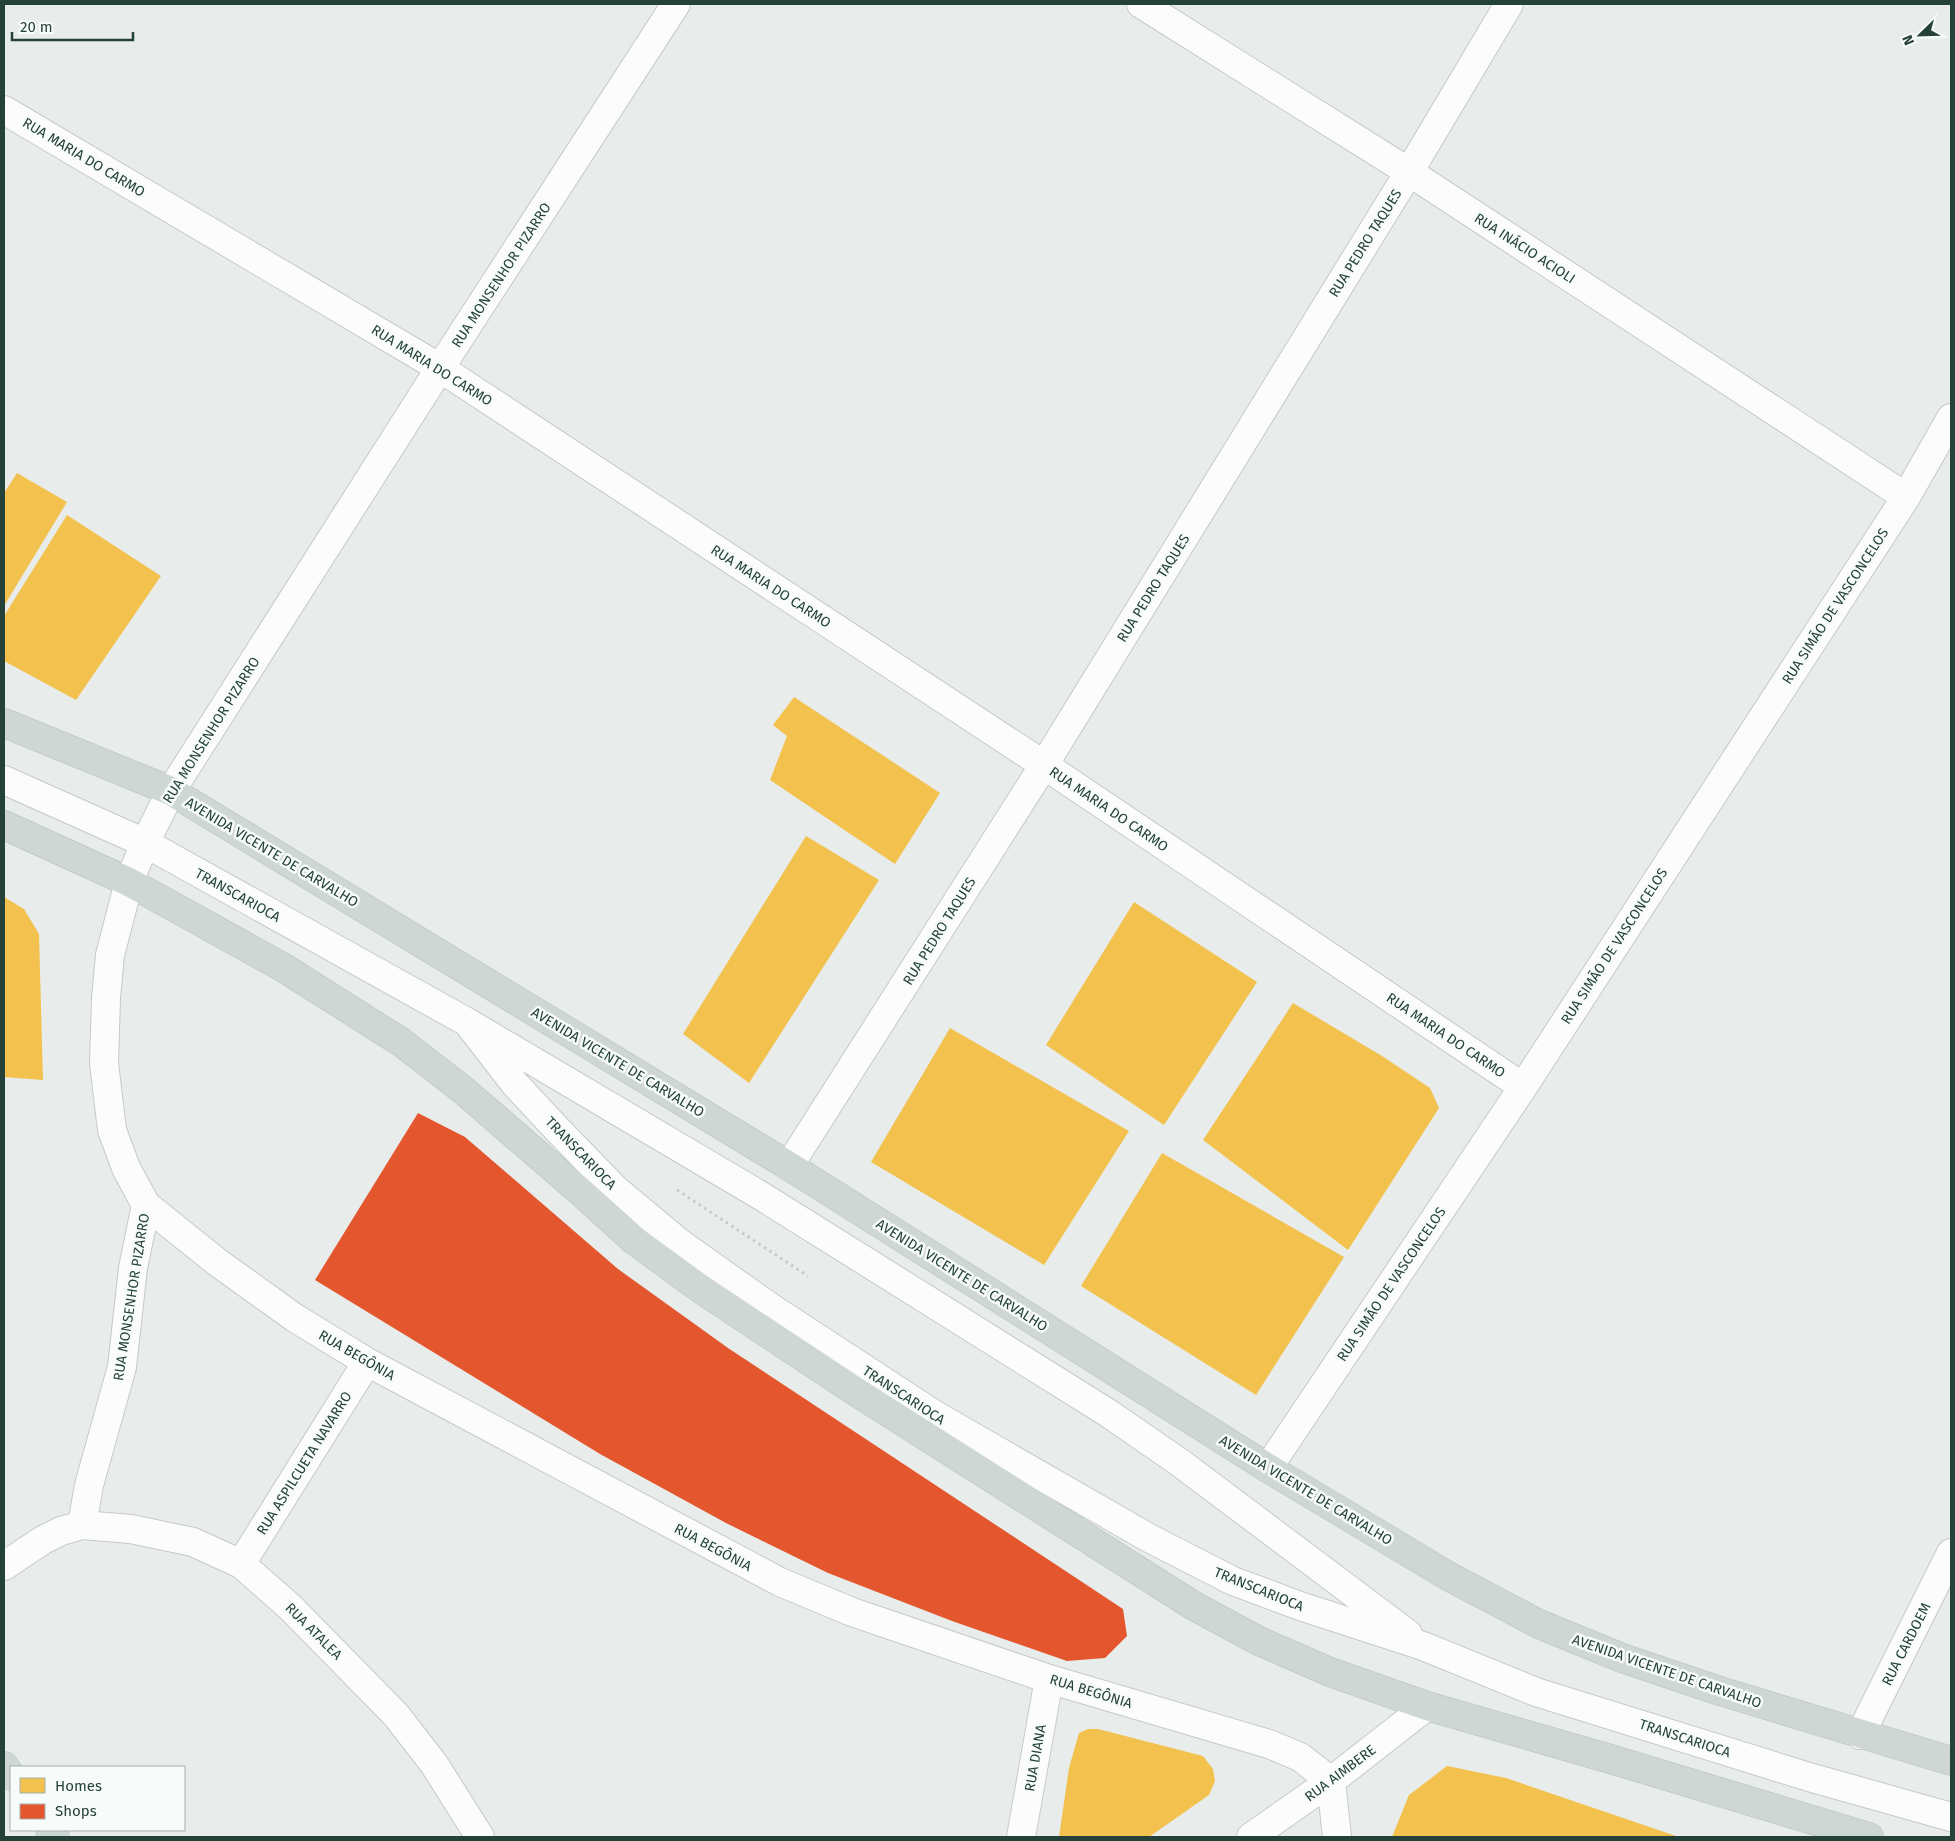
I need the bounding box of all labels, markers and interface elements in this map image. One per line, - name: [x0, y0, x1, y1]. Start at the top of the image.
- scale bar: [12, 10, 134, 42]
- north arrow: [1895, 10, 1945, 60]
- text: 20 m: [20, 18, 53, 36]
- text: N: [1899, 32, 1918, 47]
- street label: RUA MARIA DO CARMO: [20, 114, 148, 201]
- street label: RUA PEDRO TAQUES: [1325, 186, 1406, 300]
- street label: RUA MONSENHOR PIZARRO: [448, 200, 555, 351]
- street label: RUA INÁCIO ACIOLI: [1471, 209, 1579, 287]
- street label: RUA MARIA DO CARMO: [368, 321, 495, 410]
- street label: RUA SIMÃO DE VASCONCELOS: [1779, 525, 1892, 687]
- street label: RUA PEDRO TAQUES: [1113, 531, 1194, 645]
- street label: RUA MARIA DO CARMO: [708, 541, 834, 632]
- street label: RUA MONSENHOR PIZARRO: [159, 654, 264, 807]
- street label: RUA MARIA DO CARMO: [1046, 763, 1171, 856]
- street label: AVENIDA VICENTE DE CARVALHO: [182, 794, 361, 911]
- street label: TRANSCARIOCA: [192, 865, 283, 926]
- street label: RUA SIMÃO DE VASCONCELOS: [1558, 865, 1671, 1027]
- street label: RUA PEDRO TAQUES: [899, 874, 980, 988]
- street label: RUA MARIA DO CARMO: [1383, 989, 1508, 1082]
- street label: AVENIDA VICENTE DE CARVALHO: [528, 1004, 707, 1121]
- street label: TRANSCARIOCA: [542, 1113, 620, 1193]
- street label: RUA SIMÃO DE VASCONCELOS: [1333, 1204, 1450, 1365]
- street label: RUA MONSENHOR PIZARRO: [110, 1212, 153, 1382]
- street label: AVENIDA VICENTE DE CARVALHO: [873, 1216, 1051, 1335]
- street label: RUA BEGÔNIA: [316, 1326, 398, 1384]
- street label: TRANSCARIOCA: [859, 1362, 948, 1428]
- street label: RUA ASPILCUETA NAVARRO: [253, 1388, 356, 1538]
- street label: AVENIDA VICENTE DE CARVALHO: [1216, 1432, 1395, 1549]
- street label: RUA BEGÔNIA: [671, 1519, 755, 1575]
- street label: TRANSCARIOCA: [1212, 1564, 1306, 1615]
- street label: RUA ATALEA: [282, 1599, 346, 1663]
- street label: RUA CARDOEM: [1878, 1600, 1935, 1688]
- street label: AVENIDA VICENTE DE CARVALHO: [1570, 1631, 1764, 1712]
- street label: RUA BEGÔNIA: [1048, 1670, 1134, 1712]
- street label: TRANSCARIOCA: [1637, 1716, 1733, 1761]
- street label: RUA DIANA: [1021, 1723, 1050, 1793]
- street label: RUA AIMBERE: [1302, 1741, 1379, 1806]
- legend: [10, 1766, 185, 1831]
- text: Homes: [55, 1777, 102, 1795]
- text: Shops: [55, 1802, 97, 1820]

